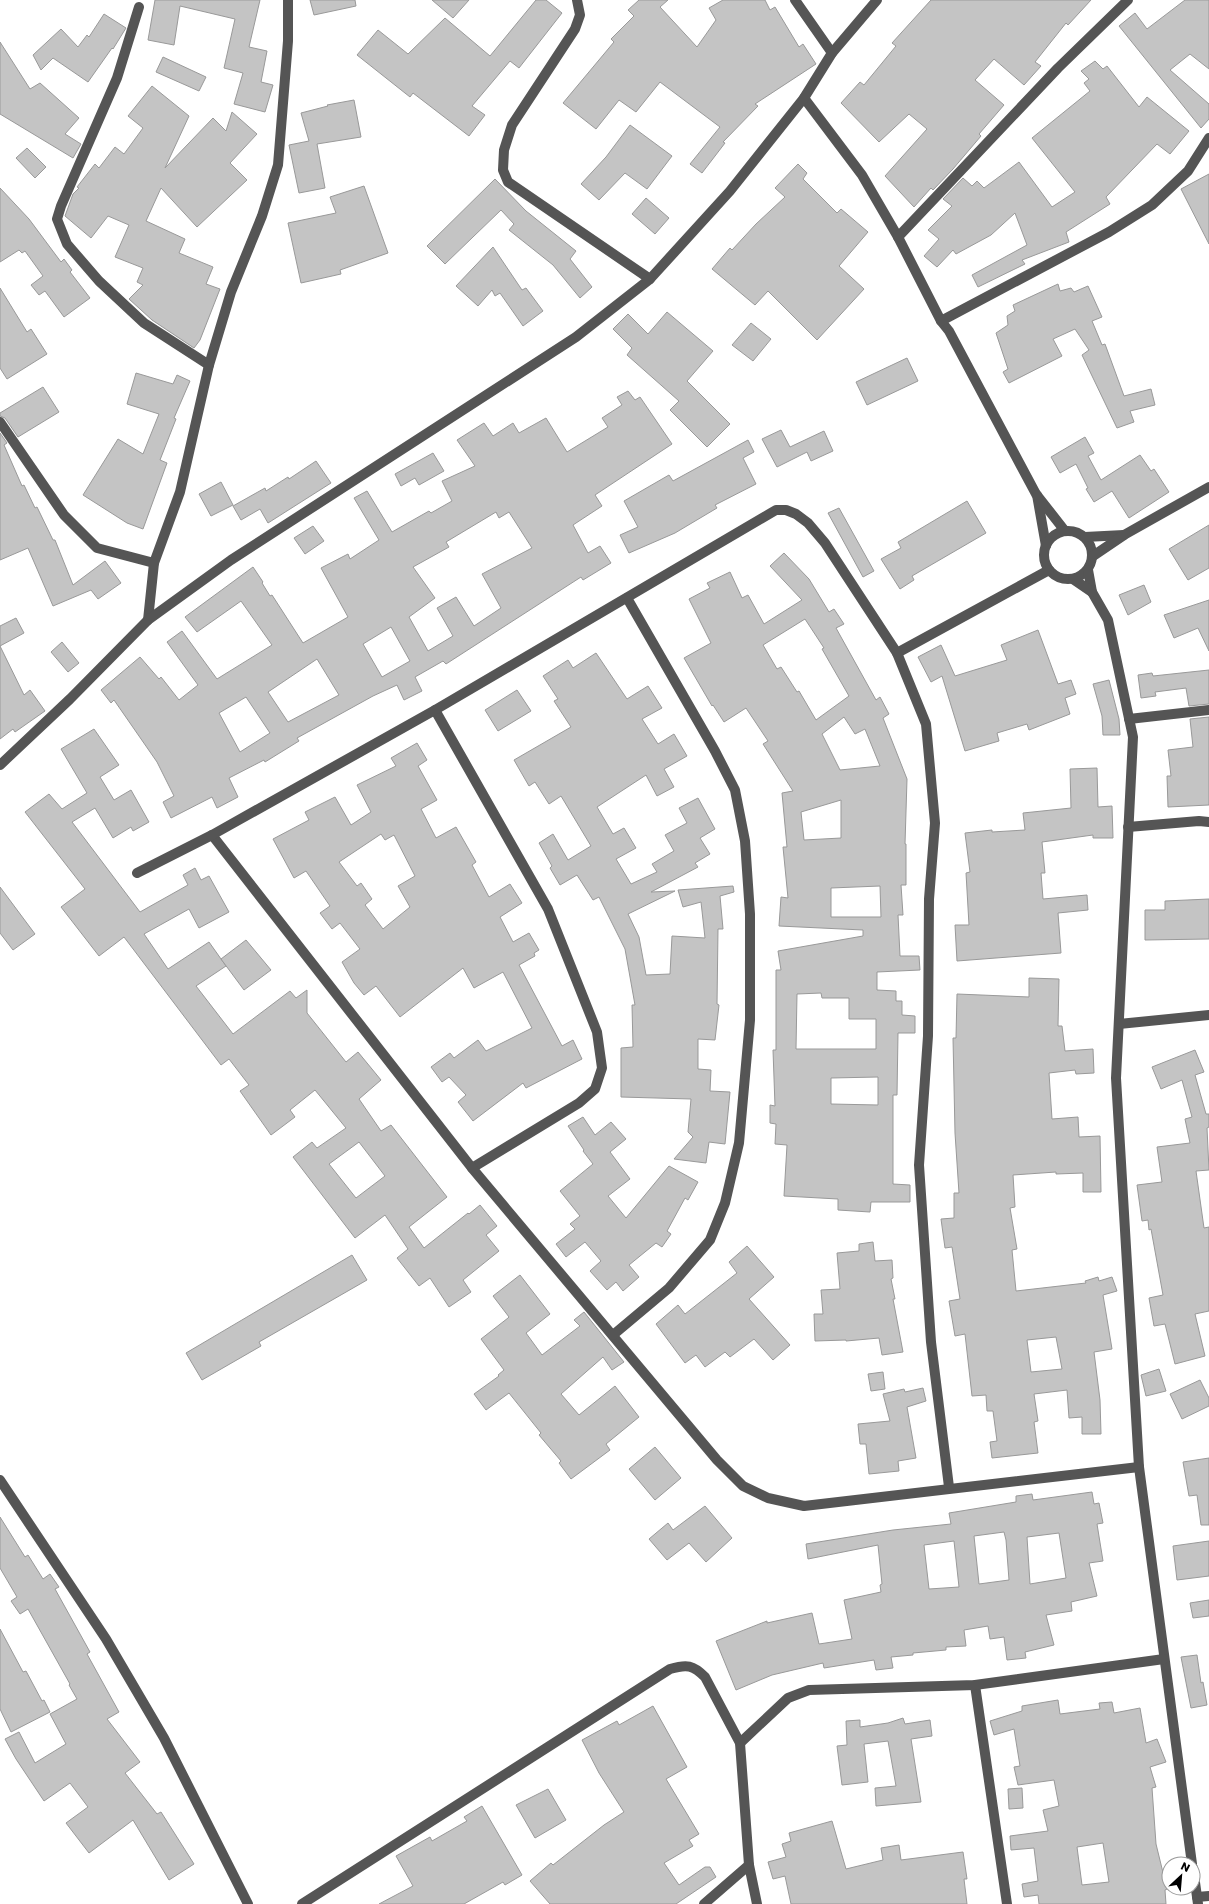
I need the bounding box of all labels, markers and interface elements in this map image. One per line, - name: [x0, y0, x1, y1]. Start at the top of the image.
- north arrow: [1161, 1856, 1201, 1896]
- text: N: [1178, 1858, 1193, 1876]

